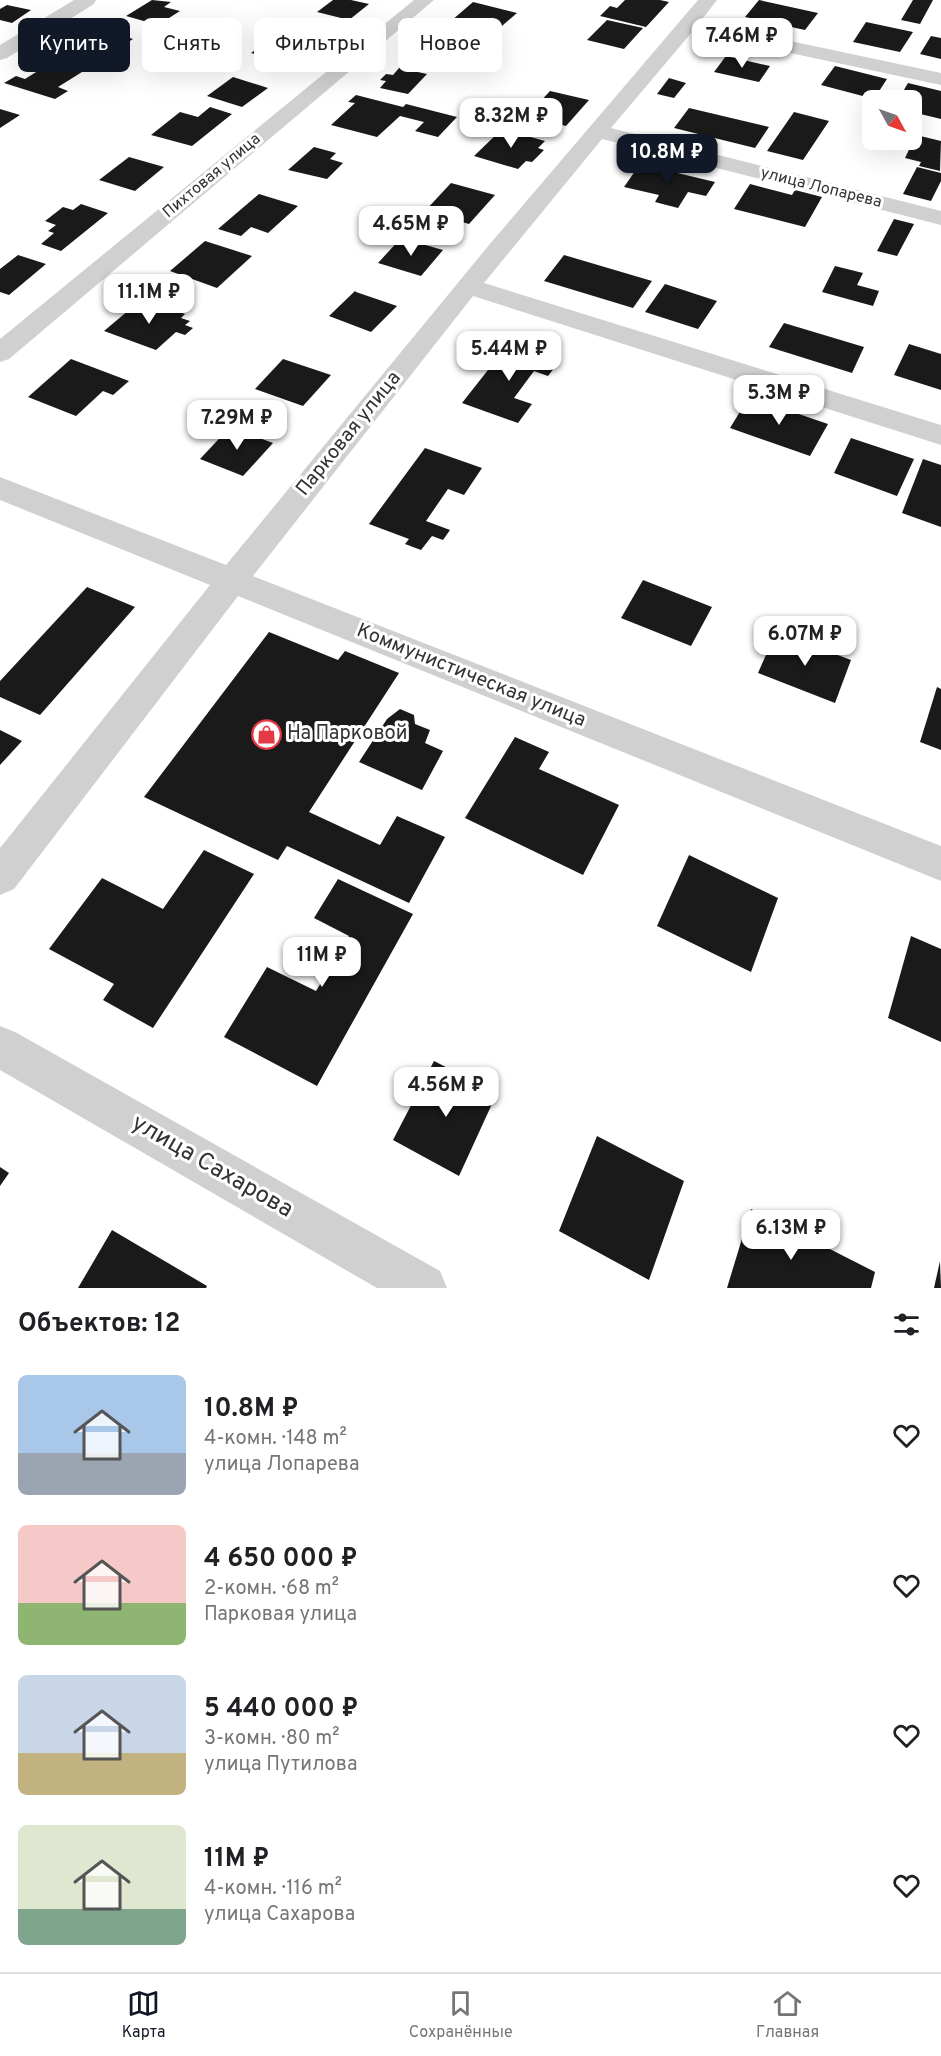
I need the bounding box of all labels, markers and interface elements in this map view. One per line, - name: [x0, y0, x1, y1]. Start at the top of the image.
- chip: Купить: [18, 18, 130, 72]
- chip: Снять: [142, 18, 242, 72]
- chip: Фильтры: [254, 18, 386, 72]
- chip: Новое: [398, 18, 502, 72]
- pin: 7.46M ₽: [687, 18, 797, 69]
- text: 7.46M ₽: [706, 24, 778, 50]
- north arrow: [862, 90, 922, 150]
- map controls: [862, 90, 922, 150]
- pin: 8.32M ₽: [456, 98, 566, 149]
- text: 8.32M ₽: [473, 104, 549, 130]
- street label: Пихтовая улица: [159, 129, 265, 223]
- pin: 10.8M ₽: [612, 134, 722, 185]
- text: 10.8M ₽: [631, 140, 703, 166]
- street label: улица Лопарева: [758, 163, 884, 213]
- pin: 4.65M ₽: [356, 206, 466, 257]
- text: 4.65M ₽: [373, 212, 449, 238]
- pin: 11.1M ₽: [94, 274, 204, 325]
- text: 11.1M ₽: [117, 280, 181, 306]
- pin: 5.44M ₽: [454, 331, 564, 382]
- text: 5.44M ₽: [470, 337, 548, 363]
- street label: Парковая улица: [291, 366, 407, 502]
- pin: 5.3M ₽: [730, 375, 828, 426]
- text: 5.3M ₽: [747, 381, 811, 407]
- pin: 7.29M ₽: [182, 400, 292, 451]
- text: 7.29M ₽: [201, 406, 273, 432]
- pin: 6.07M ₽: [750, 616, 860, 667]
- street label: Коммунистическая улица: [353, 618, 589, 734]
- text: 6.07M ₽: [768, 622, 842, 648]
- shop icon: На Парковой: [250, 718, 282, 750]
- place label: На Парковой: [287, 721, 408, 747]
- pin: 11M ₽: [280, 937, 364, 988]
- text: 11M ₽: [297, 943, 347, 969]
- pin: 4.56M ₽: [391, 1067, 501, 1118]
- text: 4.56M ₽: [408, 1073, 484, 1099]
- street label: улица Сахарова: [126, 1109, 298, 1225]
- pin: 6.13M ₽: [736, 1210, 846, 1261]
- text: 6.13M ₽: [755, 1216, 827, 1242]
- text: Объектов: 12: [18, 1308, 180, 1341]
- icon: filters: [890, 1308, 923, 1341]
- text: 10.8M ₽: [204, 1393, 299, 1426]
- icon: home: [66, 1399, 138, 1471]
- icon: heart: [890, 1419, 923, 1452]
- text: 4-комн. · 148 m²: [204, 1426, 347, 1452]
- text: улица Лопарева: [204, 1452, 360, 1478]
- text: 4 650 000 ₽: [204, 1543, 358, 1576]
- icon: home: [66, 1549, 138, 1621]
- icon: heart: [890, 1569, 923, 1602]
- text: 2-комн. · 68 m²: [204, 1576, 339, 1602]
- text: Парковая улица: [204, 1602, 357, 1628]
- text: 5 440 000 ₽: [204, 1693, 358, 1726]
- icon: home: [66, 1699, 138, 1771]
- icon: heart: [890, 1719, 923, 1752]
- text: 3-комн. · 80 m²: [204, 1726, 339, 1752]
- text: улица Путилова: [204, 1752, 358, 1778]
- text: 11M ₽: [204, 1843, 269, 1876]
- icon: home: [66, 1849, 138, 1921]
- icon: heart: [890, 1869, 923, 1902]
- text: 4-комн. · 116 m²: [204, 1876, 342, 1902]
- text: улица Сахарова: [204, 1902, 355, 1928]
- tab: Карта: [122, 1987, 165, 2043]
- tab: Сохранённые: [409, 1987, 513, 2043]
- tab: Главная: [756, 1987, 819, 2043]

